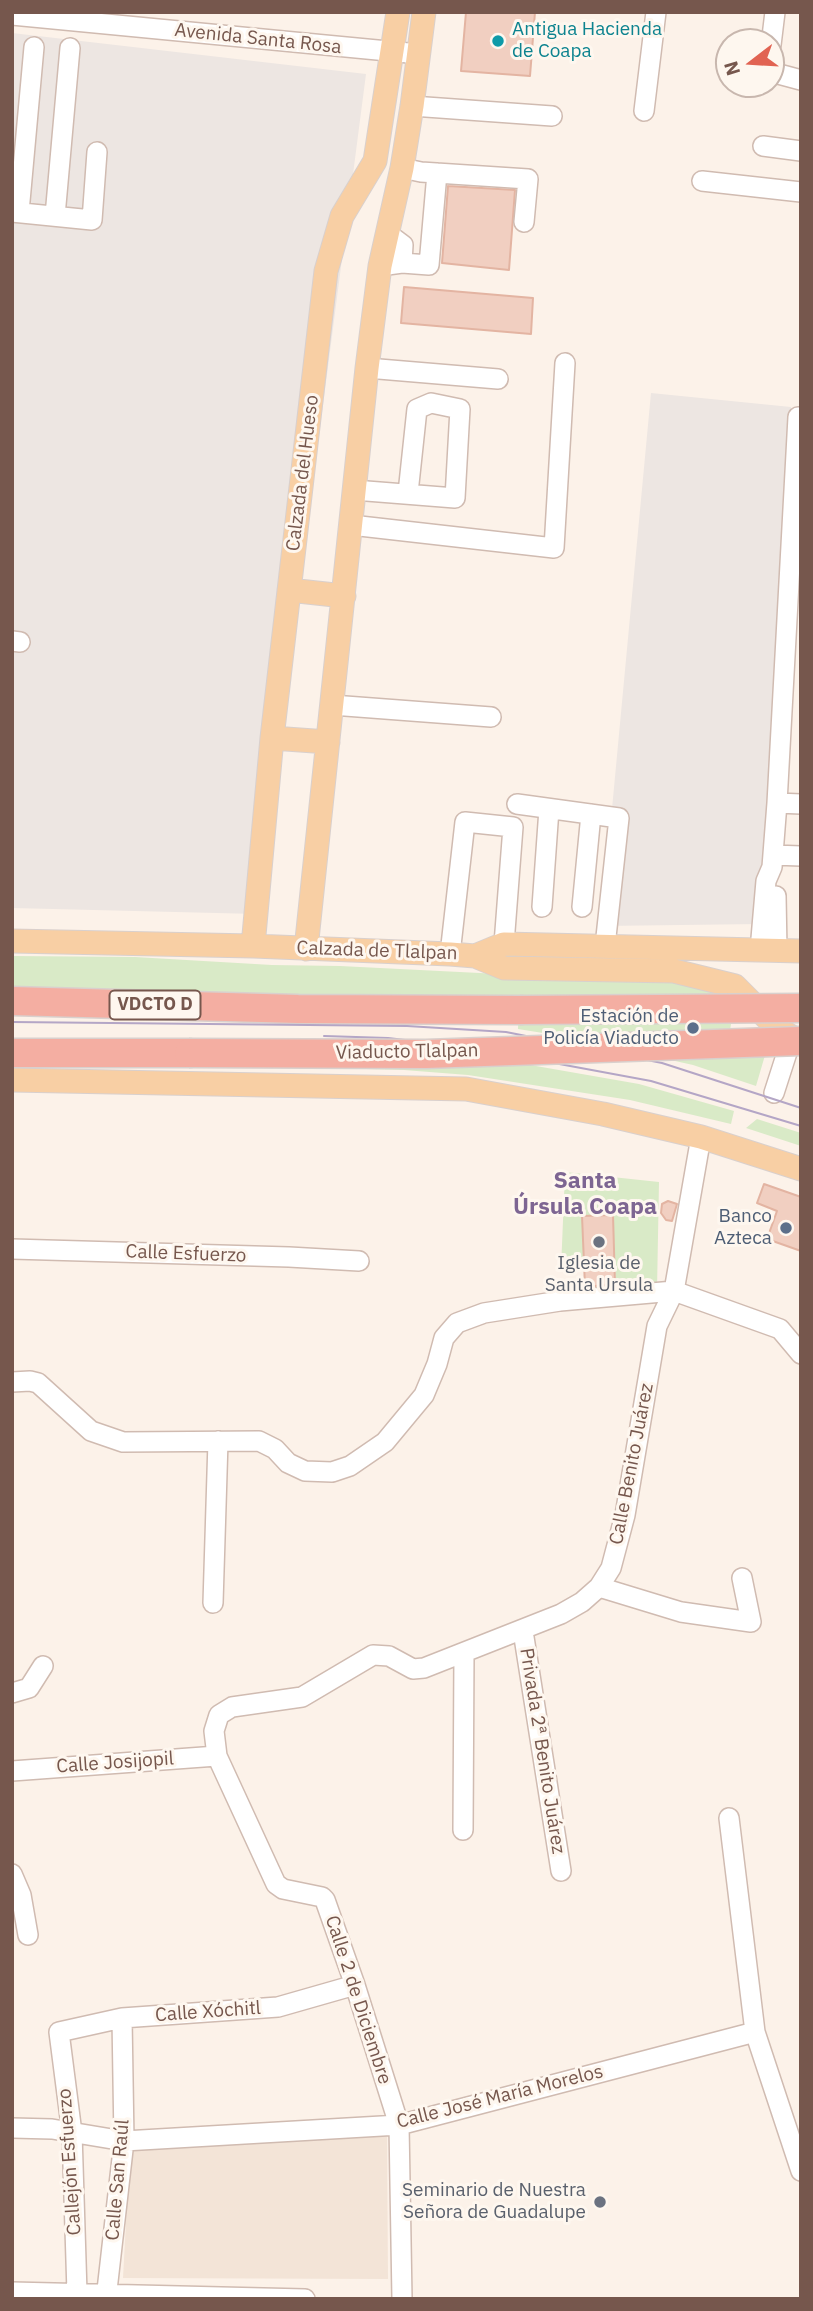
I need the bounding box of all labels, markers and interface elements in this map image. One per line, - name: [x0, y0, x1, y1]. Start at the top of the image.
- street label: Avenida Santa Rosa: [173, 19, 343, 59]
- place label: Antigua Hacienda de Coapa: [512, 19, 662, 63]
- north arrow: [715, 28, 785, 98]
- marker: Antigua Hacienda de Coapa: [490, 33, 506, 49]
- text: N: [718, 58, 745, 79]
- street label: Calzada del Hueso: [282, 394, 324, 552]
- street label: Calzada de Tlalpan: [296, 937, 458, 965]
- road number: VDCTO D: [110, 990, 200, 1020]
- place label: Estación de Policía Viaducto: [543, 1006, 679, 1050]
- marker: Estación de Policía Viaducto: [685, 1020, 701, 1036]
- street label: Viaducto Tlalpan: [335, 1039, 479, 1065]
- district label: Santa Úrsula Coapa: [513, 1167, 657, 1221]
- place label: Banco Azteca: [714, 1206, 772, 1250]
- marker: Banco Azteca: [778, 1220, 794, 1236]
- marker: Iglesia de Santa Ursula: [591, 1234, 607, 1250]
- street label: Calle Esfuerzo: [125, 1240, 247, 1268]
- place label: Iglesia de Santa Ursula: [545, 1253, 653, 1297]
- street label: Calle Benito Juárez: [605, 1381, 659, 1547]
- street label: Privada 2ª Benito Juárez: [514, 1646, 570, 1856]
- street label: Calle Josijopil: [55, 1748, 175, 1778]
- street label: Calle 2 de Diciembre: [320, 1913, 396, 2087]
- street label: Calle Xóchitl: [154, 1997, 262, 2027]
- street label: Calle José María Morelos: [394, 2060, 606, 2134]
- street label: Callejón Esfuerzo: [53, 2088, 87, 2236]
- street label: Calle San Raúl: [101, 2118, 135, 2242]
- place label: Seminario de Nuestra Señora de Guadalupe: [402, 2180, 586, 2224]
- marker: Seminario de Nuestra Señora de Guadalupe: [592, 2194, 608, 2210]

